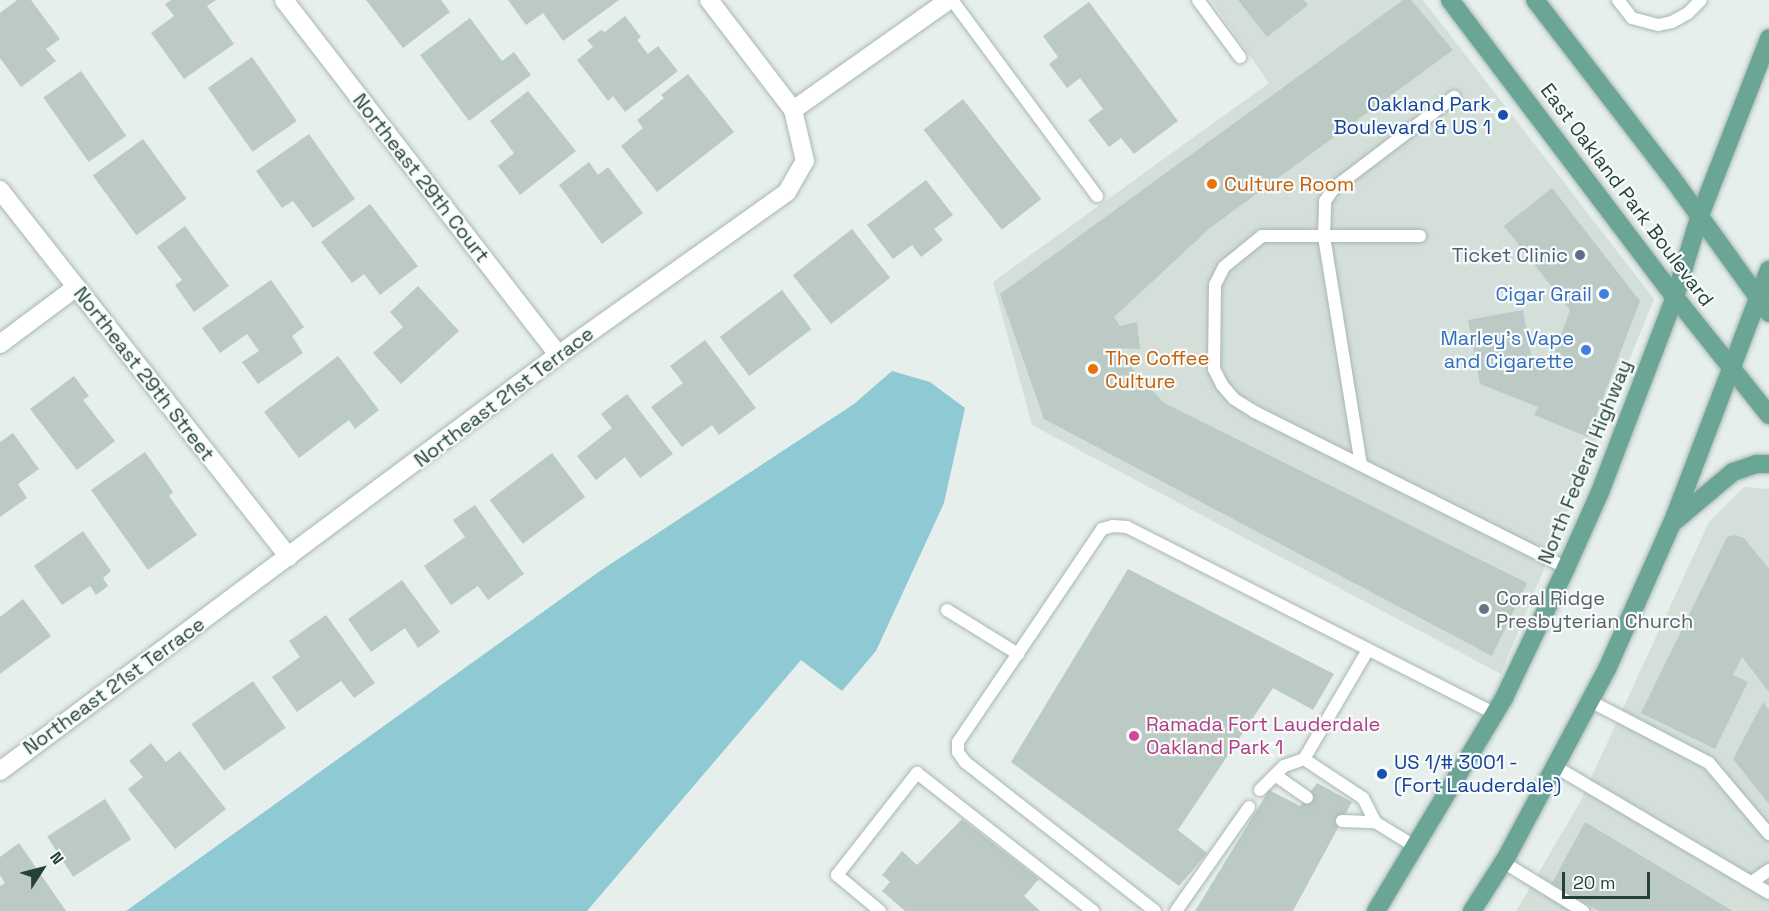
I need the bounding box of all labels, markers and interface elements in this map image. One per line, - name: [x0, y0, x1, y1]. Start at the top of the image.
- street label: East Oakland Park Boulevard: [1535, 79, 1719, 311]
- street label: Northeast 29th Court: [348, 89, 494, 267]
- place label: Oakland Park Boulevard & US 1: [1333, 92, 1491, 139]
- marker: Oakland Park Boulevard & US 1: [1496, 108, 1510, 122]
- place label: Culture Room: [1224, 172, 1354, 196]
- marker: Culture Room: [1205, 177, 1219, 191]
- place label: Ticket Clinic: [1452, 243, 1568, 267]
- marker: Ticket Clinic: [1573, 248, 1587, 262]
- street label: Northeast 29th Street: [69, 282, 219, 466]
- place label: Cigar Grail: [1496, 282, 1592, 306]
- marker: Cigar Grail: [1597, 287, 1611, 301]
- street label: Northeast 21st Terrace: [409, 322, 599, 472]
- place label: Marley's Vape and Cigarette: [1440, 326, 1574, 373]
- marker: Marley's Vape and Cigarette: [1579, 343, 1593, 357]
- place label: The Coffee Culture: [1105, 346, 1209, 393]
- street label: North Federal Highway: [1533, 356, 1637, 568]
- marker: The Coffee Culture: [1086, 362, 1100, 376]
- place label: Coral Ridge Presbyterian Church: [1496, 586, 1693, 633]
- marker: Coral Ridge Presbyterian Church: [1477, 602, 1491, 616]
- street label: Northeast 21st Terrace: [18, 612, 210, 760]
- place label: Ramada Fort Lauderdale Oakland Park 1: [1146, 712, 1380, 759]
- marker: Ramada Fort Lauderdale Oakland Park 1: [1127, 729, 1141, 743]
- place label: US 1/# 3001 - (Fort Lauderdale): [1394, 750, 1561, 797]
- marker: US 1/# 3001 - (Fort Lauderdale): [1375, 767, 1389, 781]
- north arrow: [12, 839, 72, 899]
- text: N: [45, 848, 69, 869]
- scale bar: [1565, 860, 1654, 898]
- text: 20 m: [1573, 871, 1616, 894]

